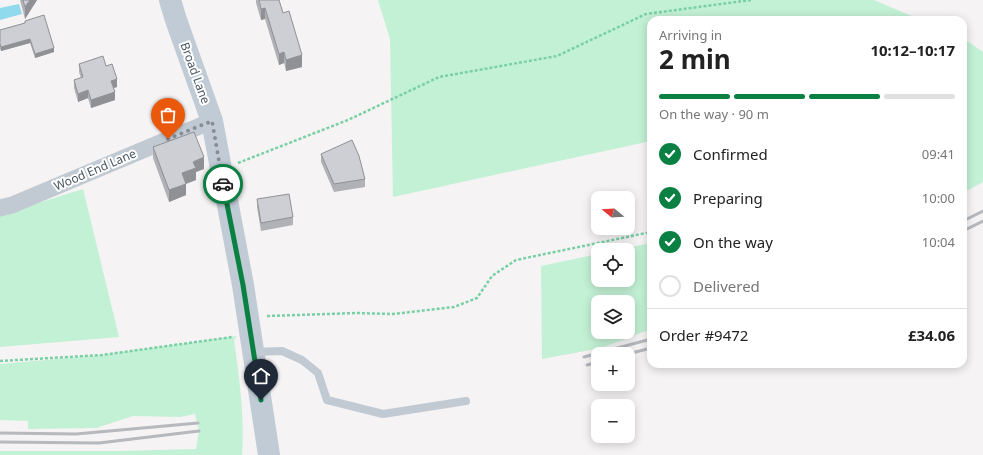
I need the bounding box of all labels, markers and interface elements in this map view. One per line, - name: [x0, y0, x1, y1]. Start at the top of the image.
- text: Arriving in: [659, 26, 722, 44]
- street label: Broad Lane: [177, 40, 215, 106]
- text: 10:12–10:17: [870, 40, 955, 60]
- text: 2 min: [659, 41, 731, 77]
- pin: [151, 98, 185, 139]
- icon: bag: [157, 104, 179, 126]
- text: On the way · 90 m: [659, 105, 769, 123]
- icon: check: [659, 143, 681, 165]
- street label: Wood End Lane: [51, 144, 139, 195]
- text: Confirmed: [693, 144, 768, 164]
- text: 09:41: [922, 145, 955, 163]
- courier: [203, 164, 243, 204]
- icon: car: [212, 173, 234, 195]
- icon: check: [659, 187, 681, 209]
- text: Preparing: [693, 188, 763, 208]
- text: 10:00: [922, 189, 955, 207]
- north arrow: [591, 191, 635, 235]
- map controls: [591, 191, 635, 443]
- icon: check: [659, 231, 681, 253]
- text: On the way: [693, 232, 773, 252]
- text: 10:04: [922, 233, 955, 251]
- button: locate: [591, 243, 635, 287]
- text: Delivered: [693, 276, 760, 296]
- button: layers: [591, 295, 635, 339]
- text: Order #9472: [659, 325, 748, 345]
- text: £34.06: [908, 325, 955, 345]
- button: +: [591, 347, 635, 391]
- pin: [244, 359, 278, 400]
- icon: home: [250, 365, 272, 387]
- button: −: [591, 399, 635, 443]

